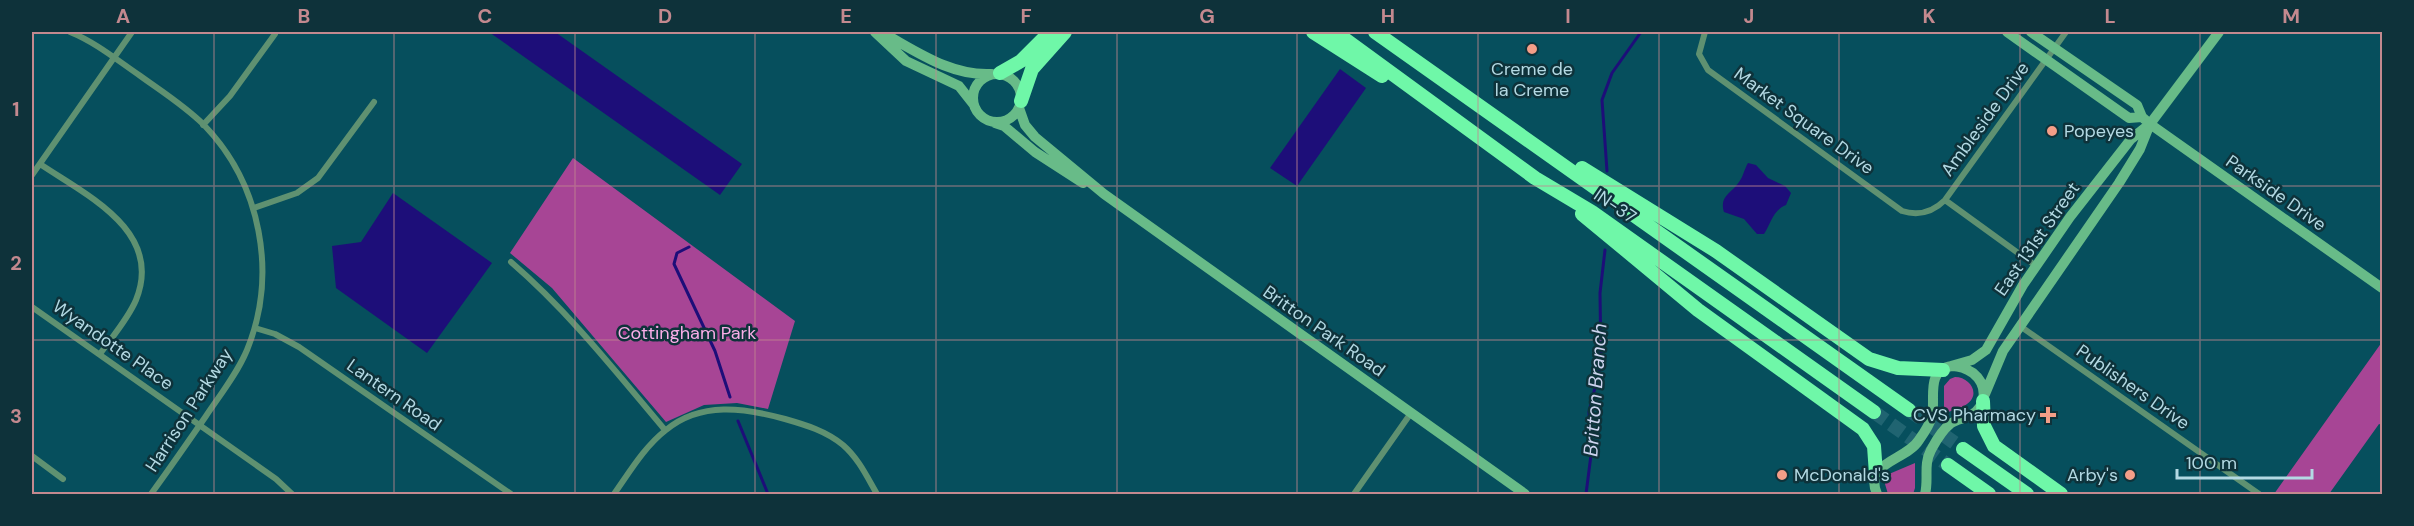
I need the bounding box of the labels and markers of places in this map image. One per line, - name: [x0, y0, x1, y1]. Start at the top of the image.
- marker: Creme de la Creme: [1525, 42, 1539, 56]
- place label: Creme de la Creme: [1491, 57, 1573, 102]
- place label: Popeyes: [2064, 119, 2134, 143]
- marker: Popeyes: [2045, 124, 2059, 138]
- place label: CVS Pharmacy: [1913, 403, 2036, 427]
- marker: CVS Pharmacy: [2041, 408, 2055, 422]
- place label: McDonald's: [1794, 463, 1890, 487]
- place label: Arby's: [2067, 463, 2118, 487]
- marker: McDonald's: [1775, 468, 1789, 482]
- marker: Arby's: [2123, 468, 2137, 482]

